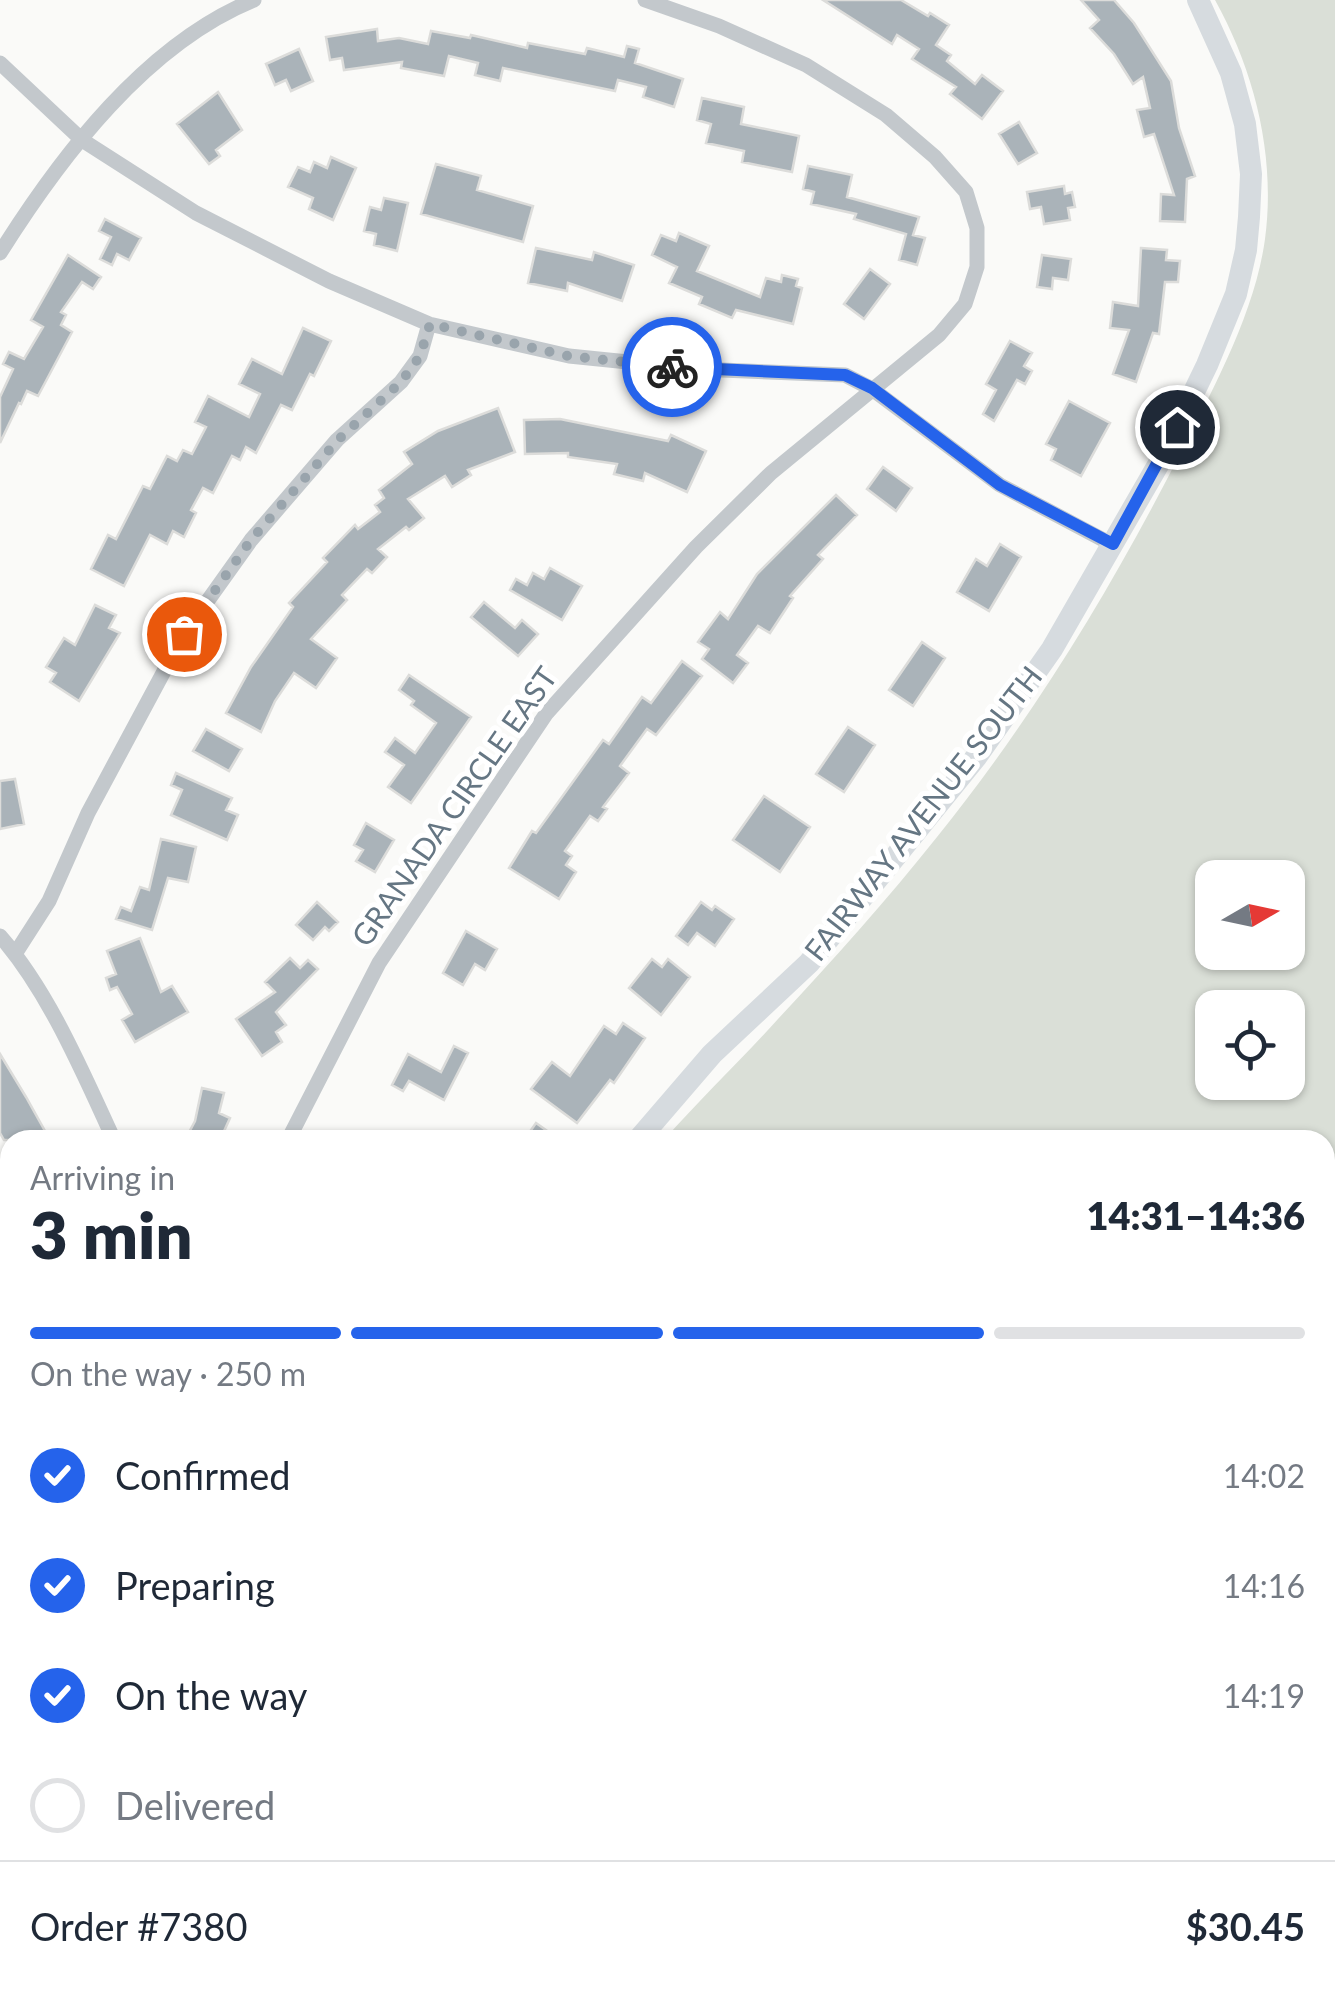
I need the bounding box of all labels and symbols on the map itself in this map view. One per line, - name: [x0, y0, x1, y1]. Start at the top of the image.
- courier: [622, 317, 722, 417]
- pin: [1135, 385, 1220, 470]
- pin: [142, 592, 227, 677]
- street label: FAIRWAY AVENUE SOUTH: [796, 658, 1049, 967]
- street label: GRANADA CIRCLE EAST: [343, 659, 564, 952]
- north arrow: [1195, 860, 1305, 970]

